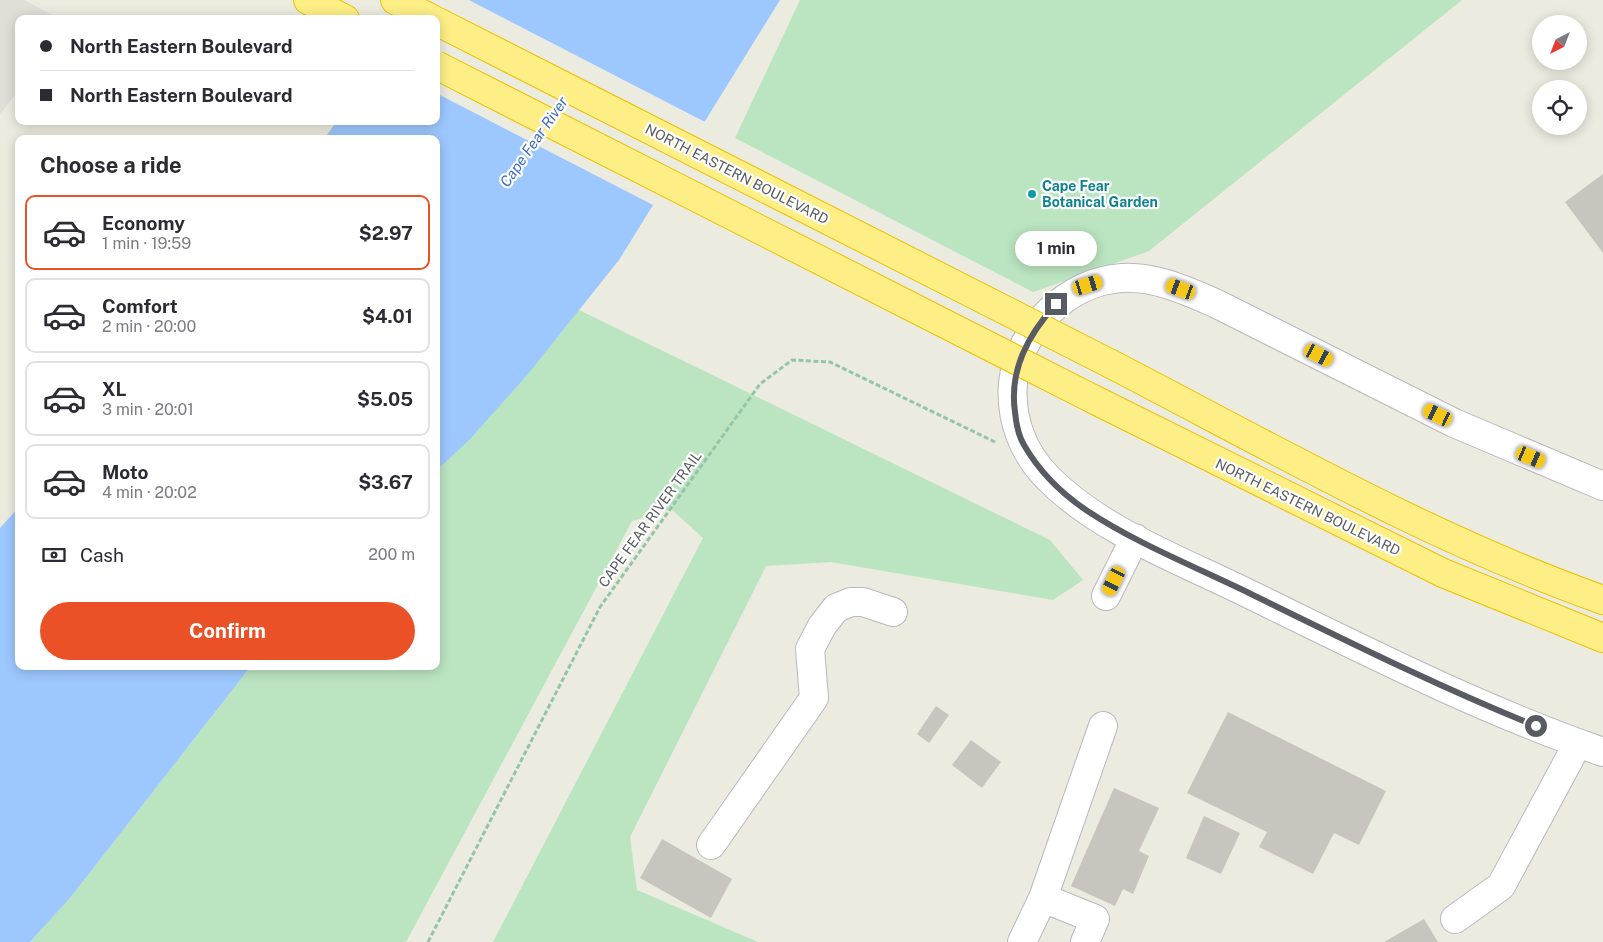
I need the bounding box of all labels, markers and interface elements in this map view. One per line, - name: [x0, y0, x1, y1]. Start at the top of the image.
- north arrow: [1532, 15, 1588, 70]
- map controls: [1532, 15, 1587, 135]
- text: North Eastern Boulevard: [70, 35, 293, 57]
- button: locate: [1532, 80, 1587, 135]
- text: North Eastern Boulevard: [70, 84, 293, 106]
- water label: Cape Fear River: [496, 93, 571, 190]
- street label: NORTH EASTERN BOULEVARD: [643, 121, 831, 227]
- text: Choose a ride: [40, 152, 182, 178]
- place label: Cape Fear Botanical Garden: [1042, 178, 1158, 210]
- marker: Cape Fear Botanical Garden: [1026, 188, 1038, 200]
- icon: car: [42, 210, 87, 255]
- text: Economy: [102, 212, 185, 234]
- text: $2.97: [359, 222, 413, 244]
- callout: 1 min: [1015, 232, 1097, 266]
- text: 1 min · 19:59: [102, 234, 191, 253]
- text: 1 min: [1037, 239, 1075, 258]
- car: [1071, 273, 1104, 297]
- car: [1164, 277, 1197, 301]
- icon: car: [42, 293, 87, 338]
- route end: [1045, 293, 1067, 315]
- text: Comfort: [102, 295, 178, 317]
- text: $4.01: [362, 305, 413, 327]
- text: 2 min · 20:00: [102, 317, 196, 336]
- car: [1302, 342, 1335, 368]
- icon: car: [42, 376, 87, 421]
- text: XL: [102, 378, 127, 400]
- text: $5.05: [357, 388, 413, 410]
- text: 3 min · 20:01: [102, 400, 194, 419]
- car: [1421, 402, 1454, 428]
- car: [1514, 444, 1547, 470]
- street label: CAPE FEAR RIVER TRAIL: [595, 448, 705, 590]
- street label: NORTH EASTERN BOULEVARD: [1213, 455, 1403, 559]
- icon: car: [42, 459, 87, 504]
- text: Moto: [102, 461, 148, 483]
- text: $3.67: [358, 471, 413, 493]
- text: 4 min · 20:02: [102, 483, 197, 502]
- icon: cash: [40, 541, 68, 569]
- text: Cash: [80, 544, 124, 566]
- text: 200 m: [368, 545, 415, 564]
- car: [1100, 564, 1127, 598]
- button: Confirm: [40, 602, 415, 660]
- route start: [1525, 715, 1547, 737]

